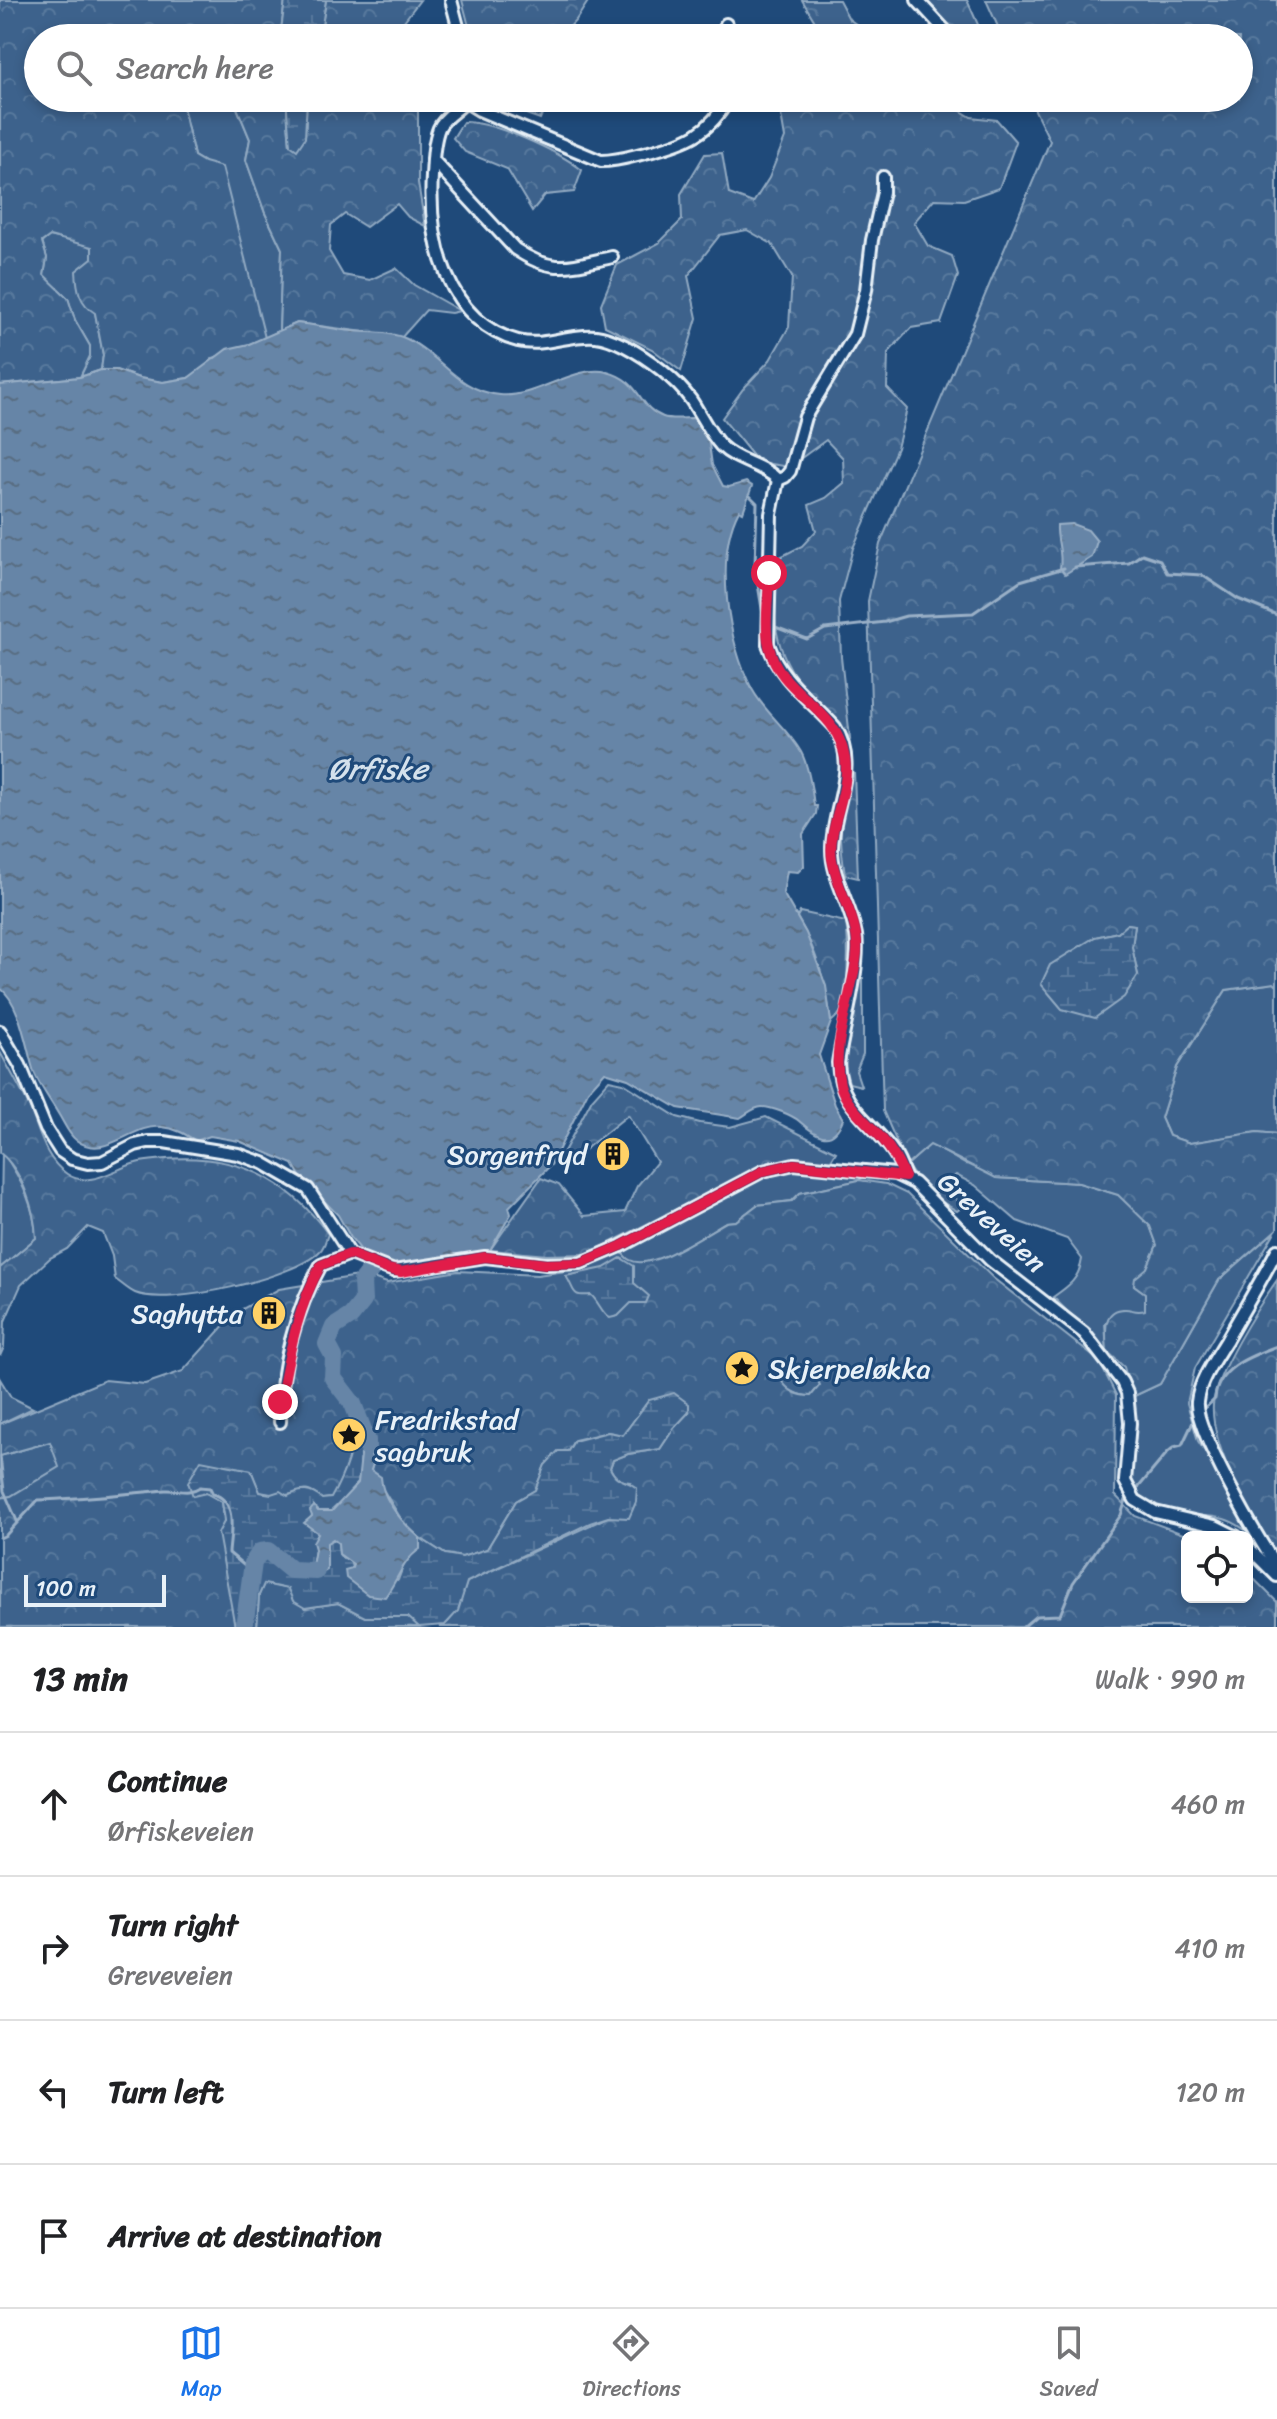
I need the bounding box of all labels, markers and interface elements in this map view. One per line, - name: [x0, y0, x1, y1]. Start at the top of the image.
- search box: [24, 24, 1253, 112]
- text: Search here: [116, 41, 274, 95]
- icon: search: [52, 46, 96, 90]
- route start: [751, 555, 787, 591]
- water label: Ørfiske: [328, 742, 430, 796]
- place label: Sorgenfryd: [447, 1130, 589, 1179]
- building icon: Sorgenfryd: [594, 1135, 632, 1173]
- street label: Greveveien: [926, 1159, 1058, 1285]
- place label: Saghytta: [131, 1289, 244, 1338]
- building icon: Saghytta: [250, 1294, 288, 1332]
- place label: Skjerpeløkka: [768, 1344, 931, 1393]
- place icon: Skjerpeløkka: [723, 1349, 761, 1387]
- route end: [262, 1384, 298, 1420]
- place label: Fredrikstad sagbruk: [374, 1395, 520, 1476]
- place icon: Fredrikstad sagbruk: [330, 1416, 368, 1454]
- map controls: [1181, 1531, 1253, 1603]
- button: locate: [1181, 1531, 1253, 1603]
- text: 100 m: [36, 1569, 96, 1608]
- scale bar: [24, 1571, 166, 1607]
- text: 13 min: [32, 1649, 128, 1709]
- text: Walk · 990 m: [1095, 1656, 1245, 1702]
- text: Continue: [108, 1754, 227, 1808]
- text: 460 m: [1171, 1781, 1245, 1827]
- icon: ahead: [32, 1782, 76, 1826]
- text: Ørfiskeveien: [108, 1808, 254, 1854]
- text: Turn right: [108, 1898, 238, 1952]
- text: 410 m: [1174, 1925, 1245, 1971]
- icon: right: [32, 1926, 76, 1970]
- text: Greveveien: [108, 1952, 233, 1998]
- text: Turn left: [108, 2065, 224, 2119]
- text: 120 m: [1176, 2069, 1245, 2115]
- icon: left: [32, 2070, 76, 2114]
- text: Arrive at destination: [108, 2209, 382, 2263]
- icon: arrive: [32, 2214, 76, 2258]
- tab: Map: [179, 2321, 223, 2408]
- tab: Directions: [582, 2321, 681, 2408]
- tab: Saved: [1040, 2321, 1098, 2408]

